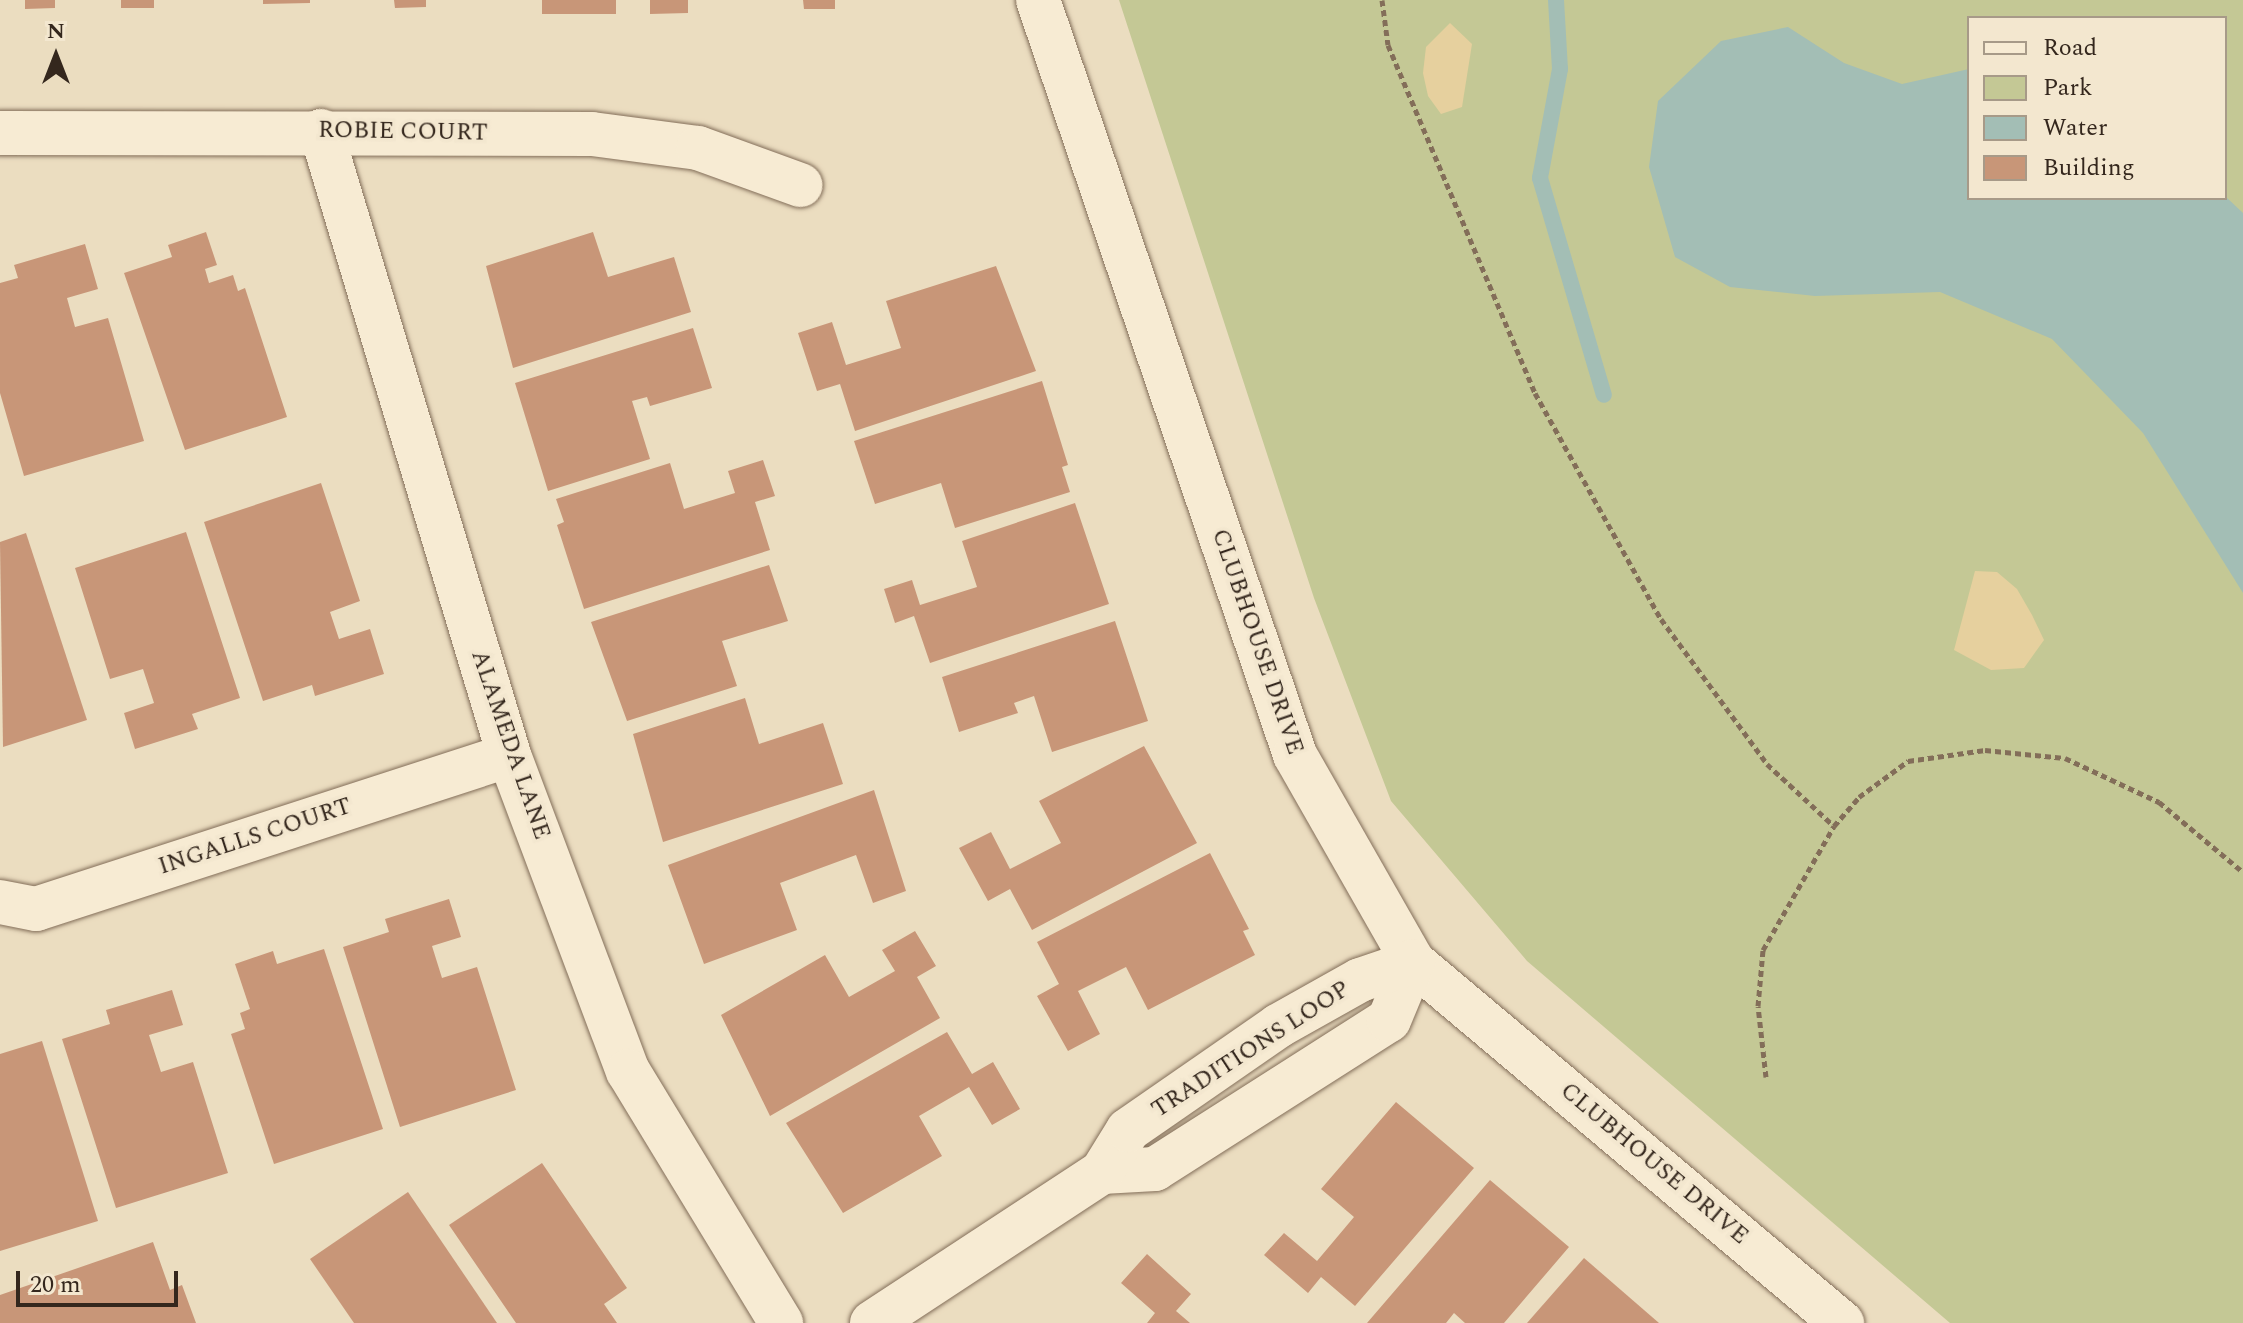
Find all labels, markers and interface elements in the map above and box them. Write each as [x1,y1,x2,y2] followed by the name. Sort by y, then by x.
[47,15,65,48] text: N
[16,16,96,96] north arrow
[1967,16,2227,200] legend
[2043,30,2097,66] text: Road
[2043,70,2093,106] text: Park
[2043,110,2107,146] text: Water
[318,116,488,148] street label: ROBIE COURT
[2043,150,2135,186] text: Building
[1205,525,1309,759] street label: CLUBHOUSE DRIVE
[464,646,556,844] street label: ALAMEDA LANE
[155,792,355,882] street label: INGALLS COURT
[1147,975,1355,1125] street label: TRADITIONS LOOP
[1554,1077,1754,1251] street label: CLUBHOUSE DRIVE
[20,1255,182,1305] scale bar
[30,1267,81,1303] text: 20 m

